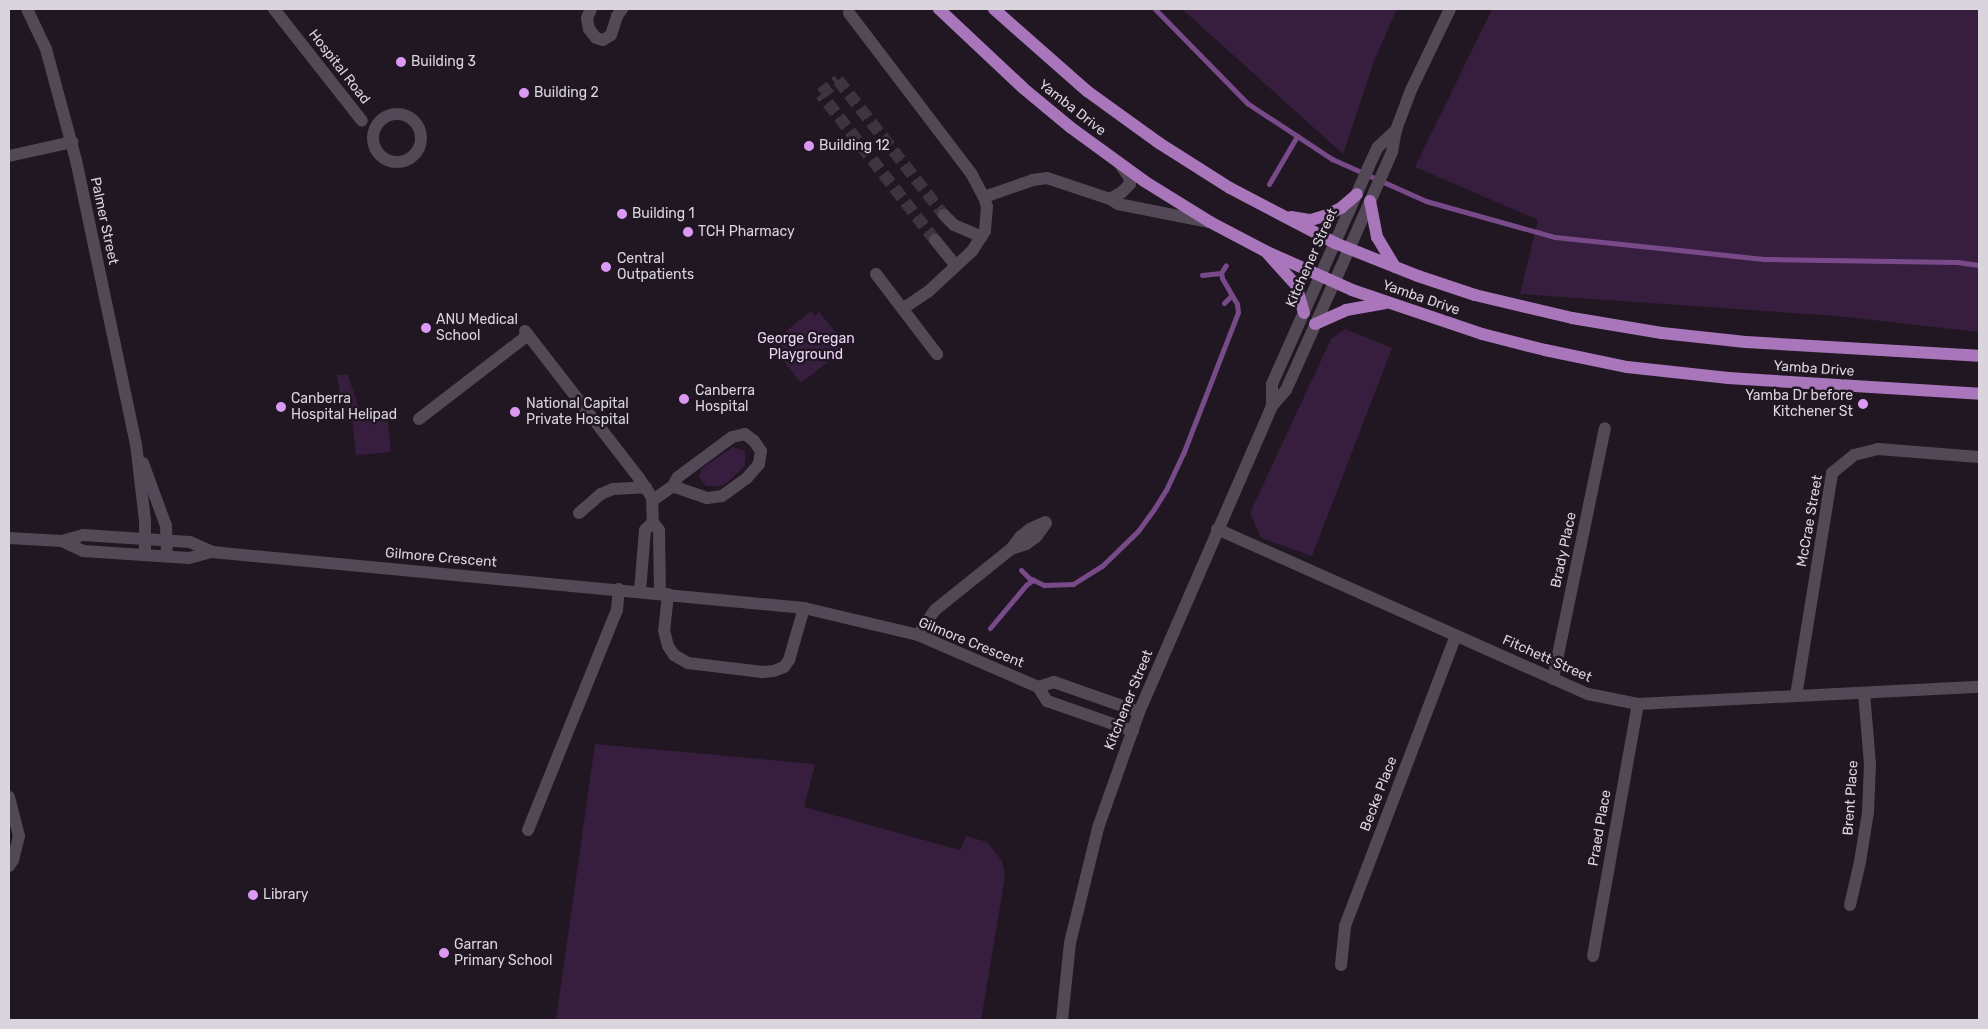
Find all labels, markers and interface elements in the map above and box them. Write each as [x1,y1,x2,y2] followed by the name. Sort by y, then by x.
[305,26,373,108] street label: Hospital Road
[411,54,476,70] place label: Building 3
[395,56,407,68] marker: Building 3
[1035,76,1109,140] street label: Yamba Drive
[534,85,599,101] place label: Building 2
[518,87,530,99] marker: Building 2
[819,138,890,154] place label: Building 12
[803,140,815,152] marker: Building 12
[86,175,122,267] street label: Palmer Street
[632,206,695,222] place label: Building 1
[1283,206,1341,310] street label: Kitchener Street
[616,208,628,220] marker: Building 1
[698,224,795,240] place label: TCH Pharmacy
[682,226,694,238] marker: TCH Pharmacy
[617,251,694,284] place label: Central Outpatients
[599,260,613,274] marker: Central Outpatients
[1380,277,1462,319] street label: Yamba Drive
[436,312,518,344] place label: ANU Medical School
[420,322,432,334] marker: ANU Medical School
[757,331,855,364] park label: George Gregan Playground
[1773,358,1855,380] street label: Yamba Drive
[695,383,755,416] place label: Canberra Hospital
[1745,388,1853,421] place label: Yamba Dr before Kitchener St
[291,391,397,424] place label: Canberra Hospital Helipad
[677,392,691,406] marker: Canberra Hospital
[526,396,629,428] place label: National Capital Private Hospital
[1857,398,1869,410] marker: Yamba Dr before Kitchener St
[275,401,287,413] marker: Canberra Hospital Helipad
[508,405,522,419] marker: National Capital Private Hospital
[1794,474,1826,568] street label: McCrae Street
[1548,510,1580,590] street label: Brady Place
[384,545,498,571] street label: Gilmore Crescent
[916,614,1026,672] street label: Gilmore Crescent
[1500,632,1594,686] street label: Fitchett Street
[1101,647,1157,753] street label: Kitchener Street
[1357,754,1401,834] street label: Becke Place
[1840,760,1862,836] street label: Brent Place
[1585,789,1615,867] street label: Praed Place
[263,887,309,903] place label: Library
[247,889,259,901] marker: Library
[454,937,553,970] place label: Garran Primary School
[438,947,450,959] marker: Garran Primary School

